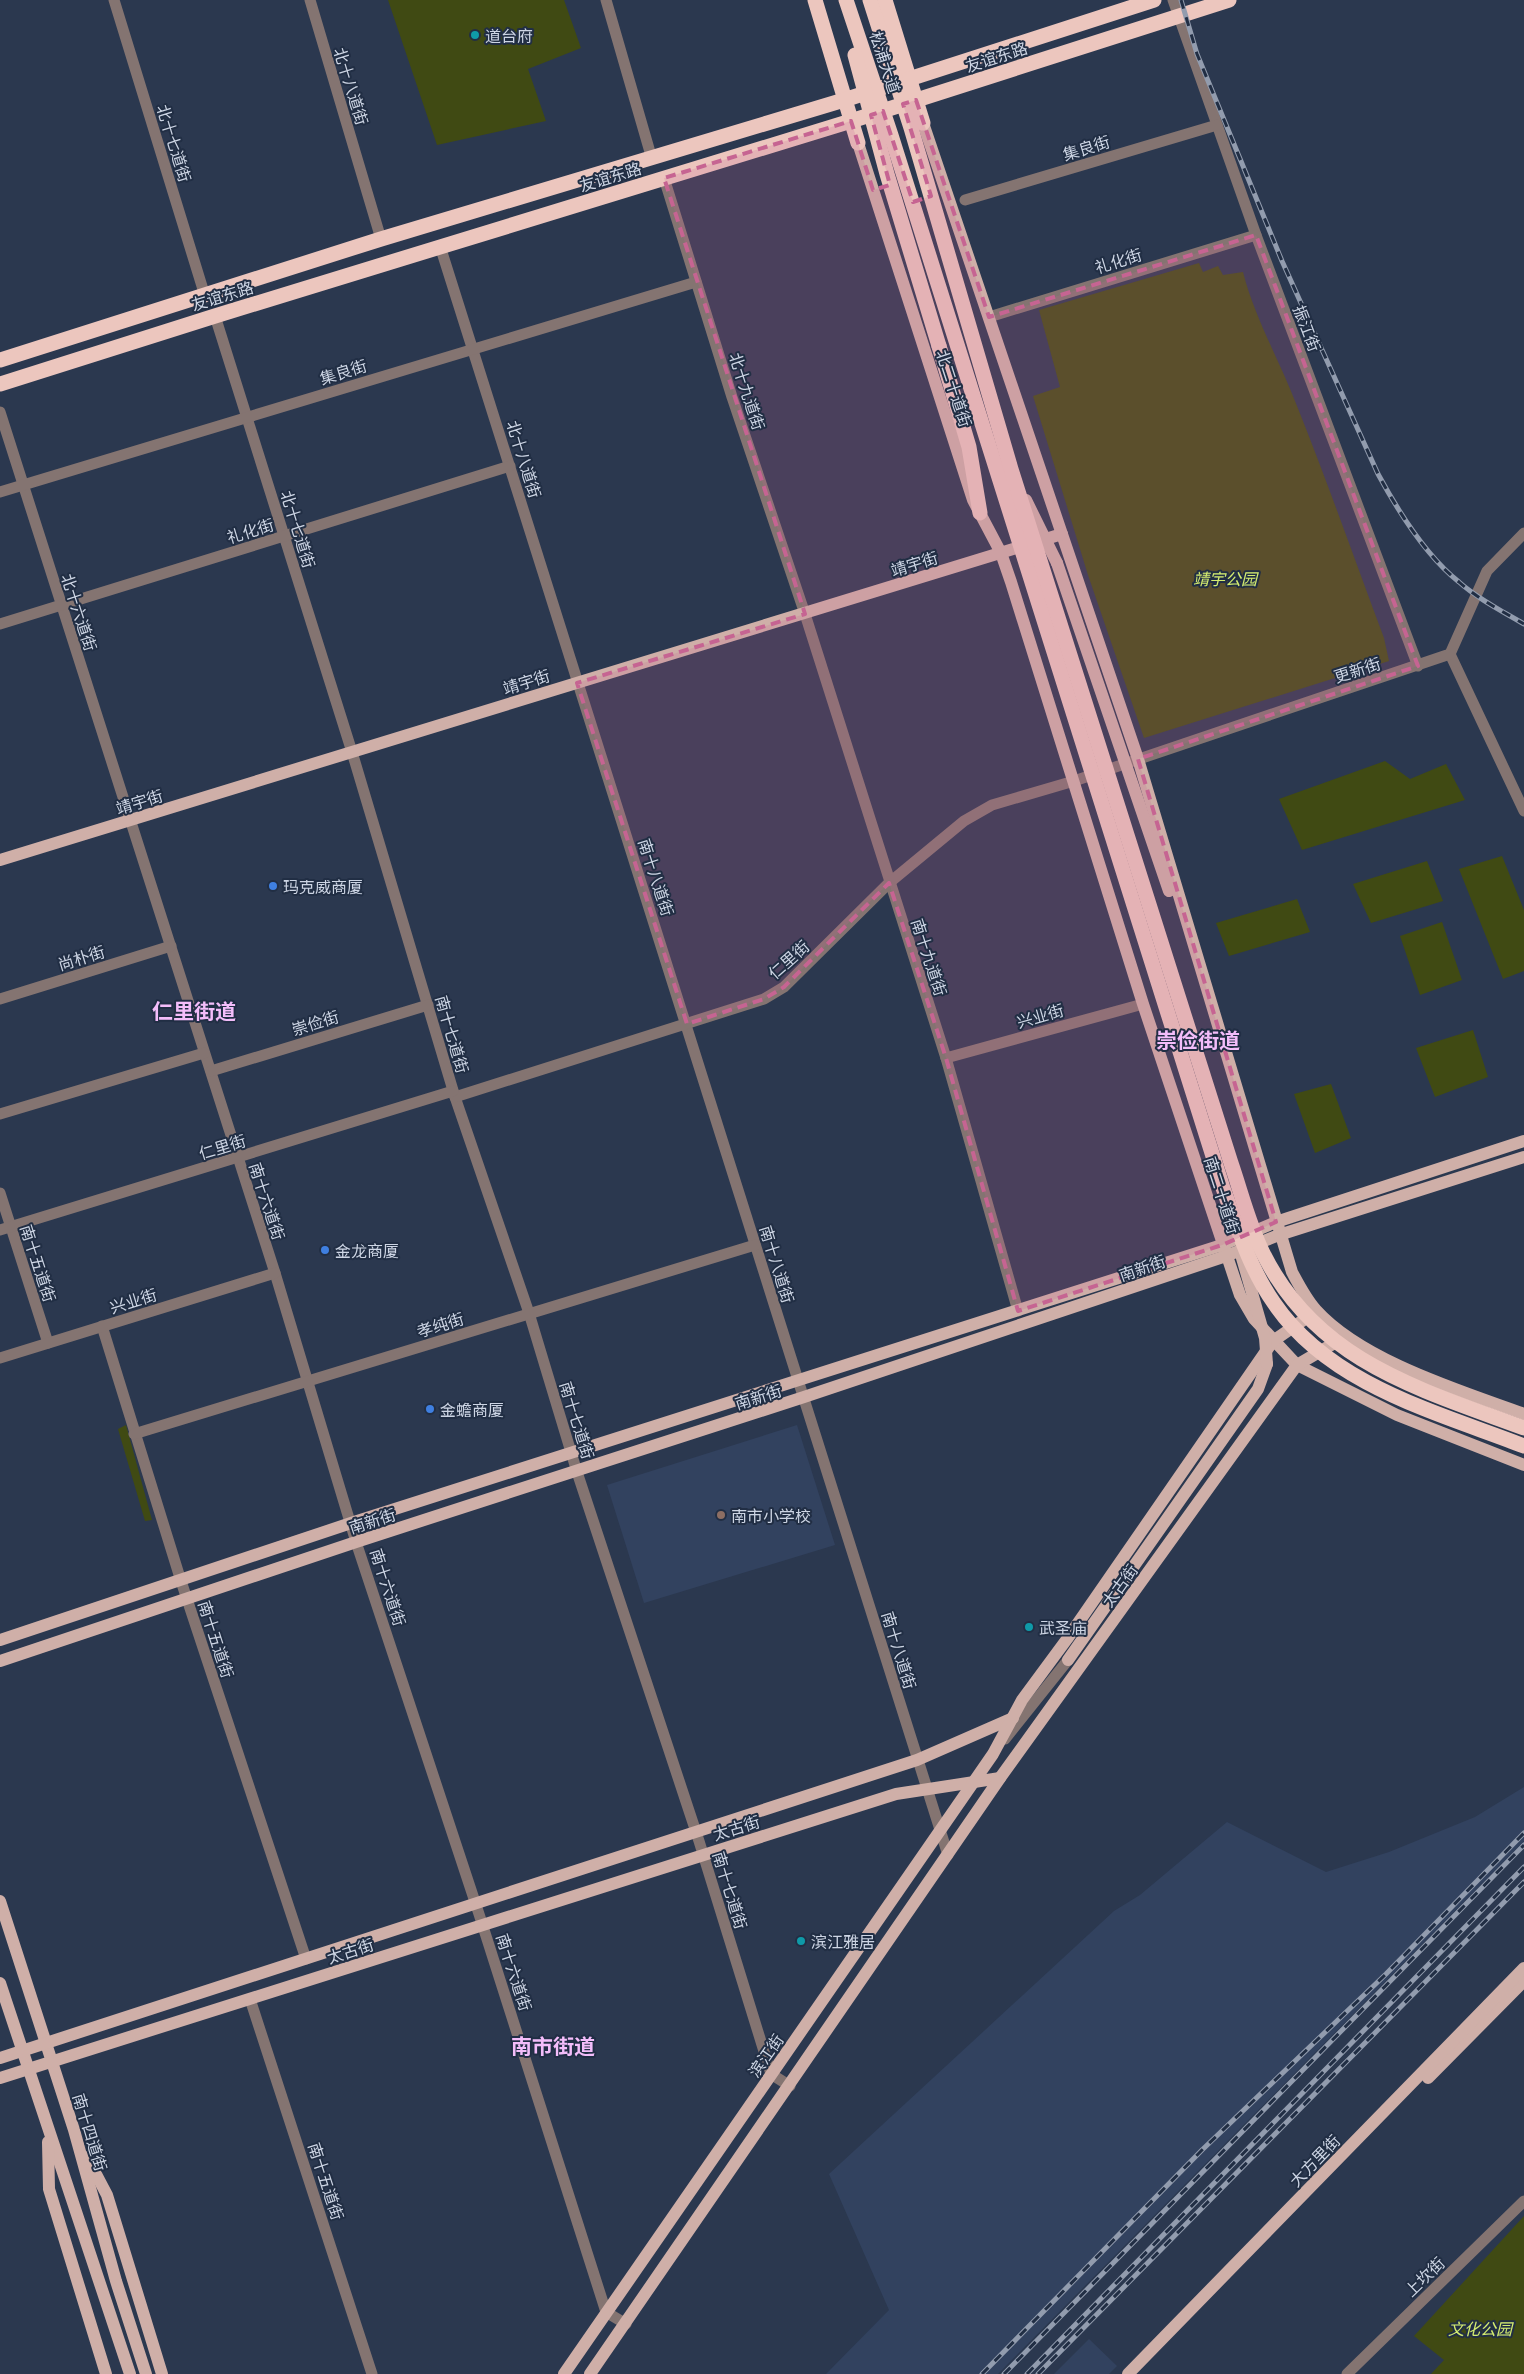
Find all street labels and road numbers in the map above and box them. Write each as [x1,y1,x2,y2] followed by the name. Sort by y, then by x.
[865,28,907,96] street label: 松浦大道
[962,35,1030,77] street label: 友谊东路
[329,44,375,128] street label: 北十八道街
[152,101,198,185] street label: 北十七道街
[1060,129,1112,165] street label: 集良街
[576,155,644,197] street label: 友谊东路
[1092,242,1144,278] street label: 礼化街
[188,274,256,316] street label: 友谊东路
[1288,301,1328,355] street label: 振江街
[931,346,979,430] street label: 北二十道街
[724,349,772,433] street label: 北十九道街
[317,353,369,389] street label: 集良街
[502,417,548,501] street label: 北十八道街
[276,487,322,571] street label: 北十七道街
[224,512,276,548] street label: 礼化街
[888,545,940,581] street label: 靖宇街
[56,570,104,654] street label: 北十六道街
[1330,650,1384,688] street label: 更新街
[500,663,552,699] street label: 靖宇街
[113,783,165,819] street label: 靖宇街
[633,835,681,919] street label: 南十八道街
[906,915,954,999] street label: 南十九道街
[762,934,814,984] street label: 仁里街
[55,939,107,975] street label: 尚朴街
[430,992,476,1076] street label: 南十七道街
[1014,997,1066,1033] street label: 兴业街
[289,1004,341,1040] street label: 崇俭街
[196,1128,248,1164] street label: 仁里街
[1199,1153,1247,1237] street label: 南二十道街
[244,1159,292,1243] street label: 南十六道街
[15,1221,63,1305] street label: 南十五道街
[755,1222,801,1306] street label: 南十八道街
[1115,1248,1169,1286] street label: 南新街
[107,1282,159,1318] street label: 兴业街
[414,1306,466,1342] street label: 孝纯街
[731,1377,785,1415] street label: 南新街
[555,1378,601,1462] street label: 南十七道街
[345,1501,399,1539] street label: 南新街
[365,1545,413,1629] street label: 南十六道街
[1095,1559,1143,1611] street label: 太古街
[193,1597,241,1681] street label: 南十五道街
[877,1608,923,1692] street label: 南十八道街
[710,1809,762,1845] street label: 太古街
[708,1848,754,1932] street label: 南十七道街
[491,1930,539,2014] street label: 南十六道街
[323,1931,377,1969] street label: 太古街
[741,2028,789,2082] street label: 滨江街
[68,2090,114,2174] street label: 南十四道街
[1283,2129,1345,2191] street label: 大方里街
[303,2139,351,2223] street label: 南十五道街
[1398,2251,1450,2301] street label: 上坎街

